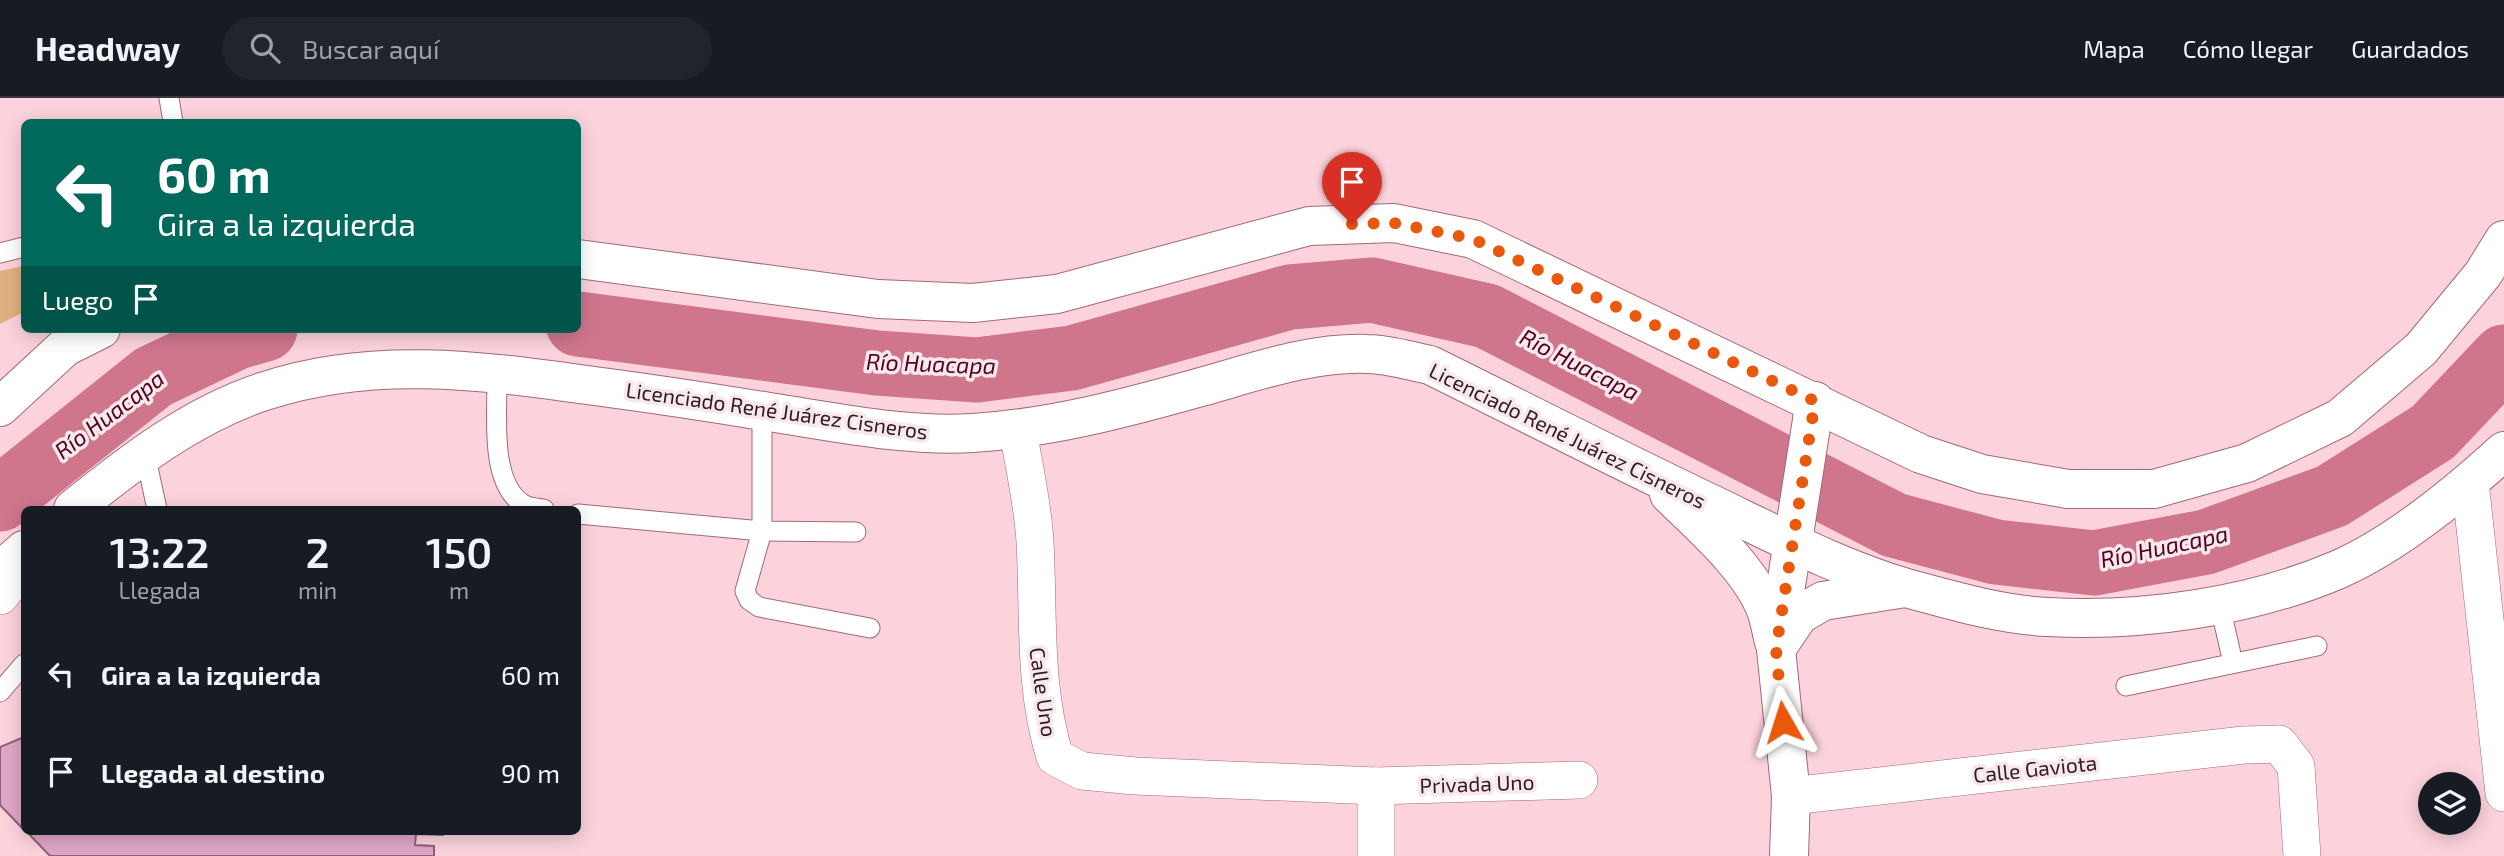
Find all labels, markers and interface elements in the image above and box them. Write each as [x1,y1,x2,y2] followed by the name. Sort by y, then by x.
[222,17,712,80] search box
[35,28,180,68] text: Headway
[246,29,284,67] icon: search
[302,33,439,64] text: Buscar aquí
[2083,34,2145,63] text: Mapa
[2183,34,2313,63] text: Cómo llegar
[2351,34,2469,63] text: Guardados
[157,144,271,203] text: 60 m
[42,147,133,238] icon: left
[1322,152,1382,224] pin
[1333,163,1371,201] icon: arrive
[157,204,416,242] text: Gira a la izquierda
[127,280,165,318] icon: arrive
[42,284,113,315] text: Luego
[1516,322,1644,406] water label: Río Huacapa
[866,347,996,379] water label: Río Huacapa
[1426,357,1710,513] street label: Licenciado René Juárez Cisneros
[49,364,169,464] water label: Río Huacapa
[624,376,930,444] street label: Licenciado René Juárez Cisneros
[2097,519,2231,573] water label: Río Huacapa
[110,526,209,576] text: 13:22
[306,526,330,576] text: 2
[426,526,492,576] text: 150
[118,576,201,604] text: Llegada
[298,576,337,604] text: min
[449,576,469,604] text: m
[1025,646,1063,738] street label: Calle Uno
[42,655,80,693] icon: left
[101,659,321,690] text: Gira a la izquierda
[501,659,560,690] text: 60 m
[1746,685,1820,759] position arrow
[1972,749,2098,787] street label: Calle Gaviota
[42,753,80,791] icon: arrive
[101,757,325,788] text: Llegada al destino
[501,757,560,788] text: 90 m
[1419,769,1535,797] street label: Privada Uno
[2418,772,2481,835] map controls
[2418,772,2481,835] button: layers

